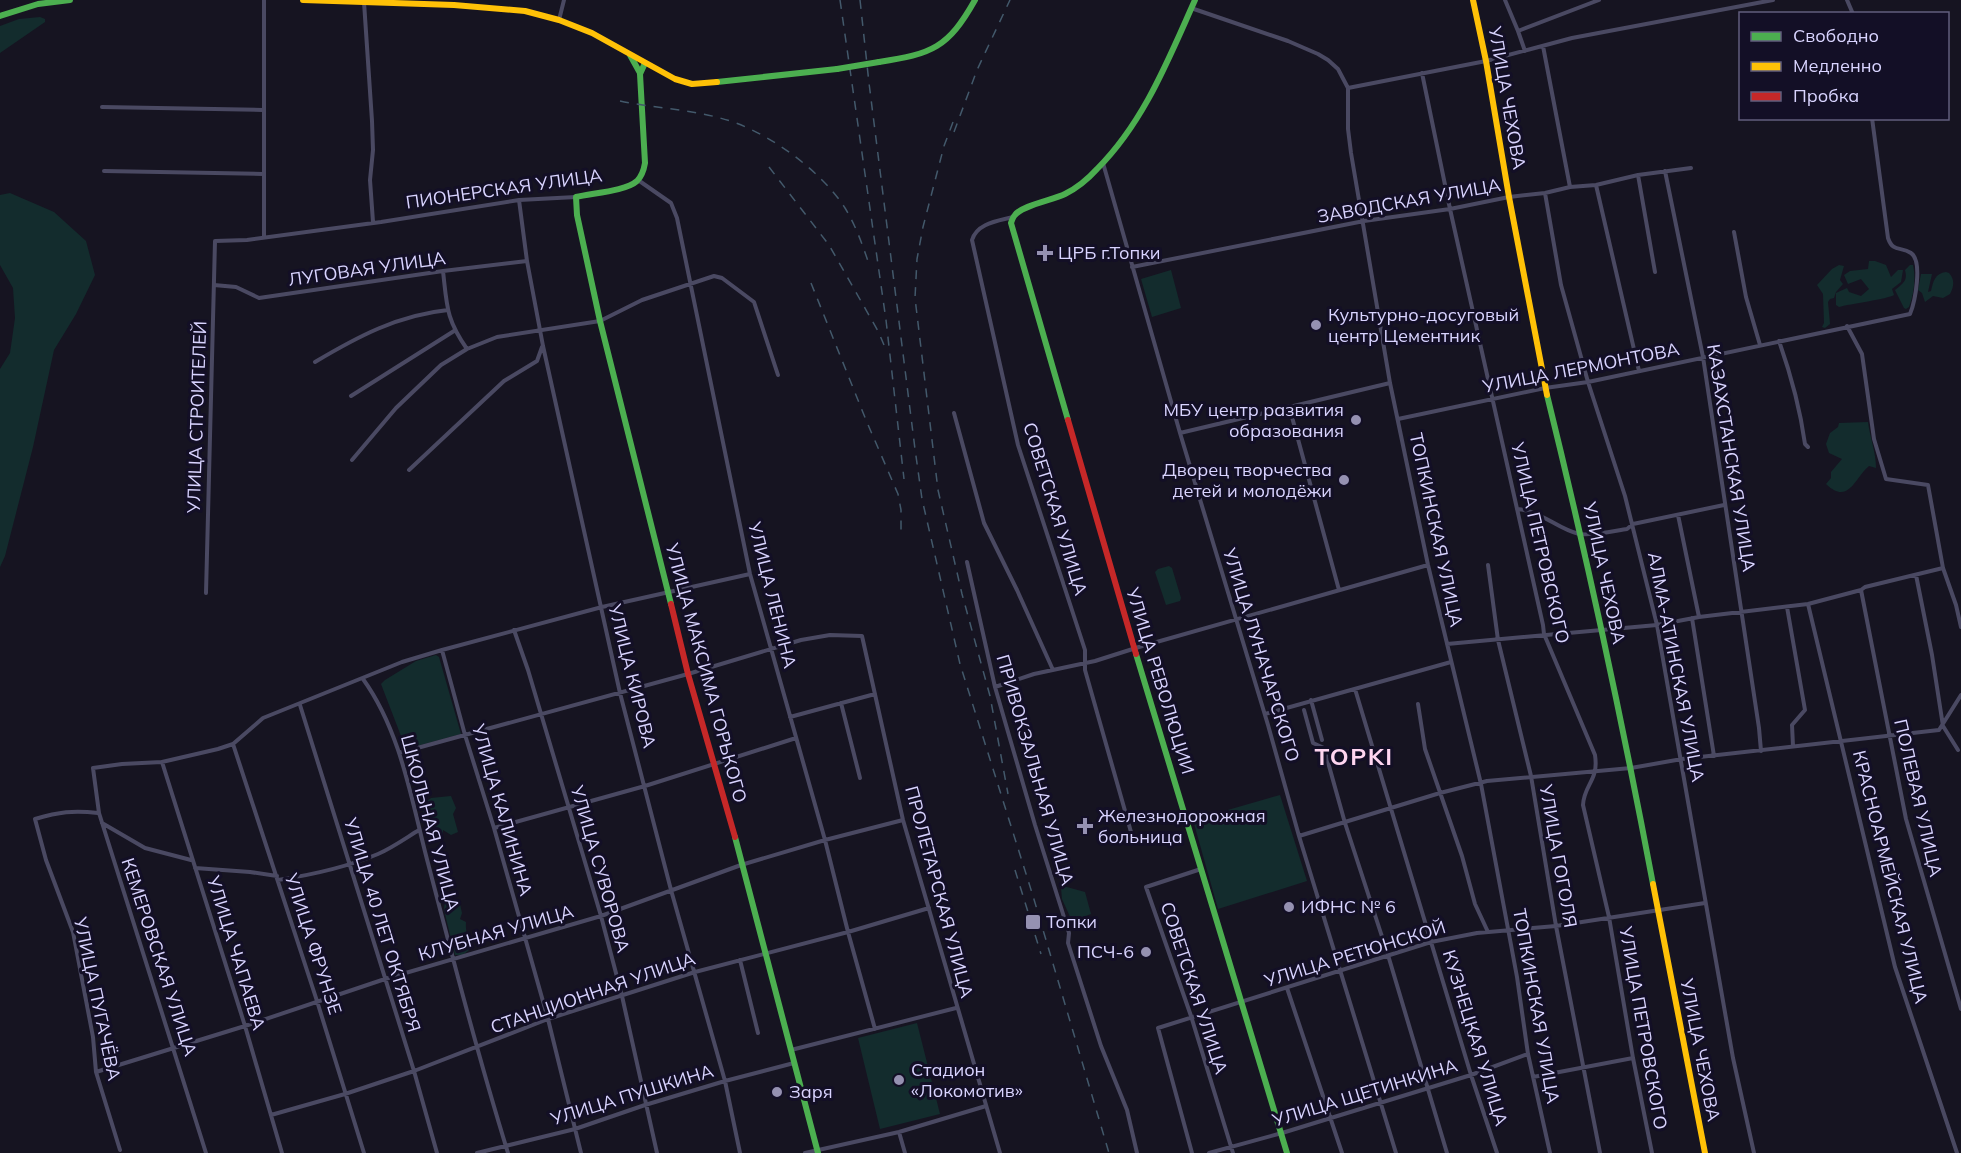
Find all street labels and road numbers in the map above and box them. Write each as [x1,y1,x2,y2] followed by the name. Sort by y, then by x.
[1483,24,1531,171] street label: УЛИЦА ЧЕХОВА
[404,163,604,214] street label: ПИОНЕРСКАЯ УЛИЦА
[1315,173,1502,228] street label: ЗАВОДСКАЯ УЛИЦА
[287,246,447,291] street label: ЛУГОВАЯ УЛИЦА
[182,320,211,515] street label: УЛИЦА СТРОИТЕЛЕЙ
[1480,337,1681,398] street label: УЛИЦА ЛЕРМОНТОВА
[1702,343,1761,573] street label: КАЗАХСТАНСКАЯ УЛИЦА
[1018,420,1093,598] street label: СОВЕТСКАЯ УЛИЦА
[1405,431,1468,629] street label: ТОПКИНСКАЯ УЛИЦА
[1506,439,1575,646] street label: УЛИЦА ПЕТРОВСКОГО
[1578,499,1631,646] street label: УЛИЦА ЧЕХОВА
[743,518,802,670] street label: УЛИЦА ЛЕНИНА
[660,540,752,805] street label: УЛИЦА МАКСИМА ГОРЬКОГО
[1218,544,1305,765] street label: УЛИЦА ЛУНАЧАРСКОГО
[1643,550,1710,784] street label: АЛМА-АТИНСКАЯ УЛИЦА
[1121,584,1200,777] street label: УЛИЦА РЕВОЛЮЦИИ
[603,601,661,750] street label: УЛИЦА КИРОВА
[992,652,1079,888] street label: ПРИВОКЗАЛЬНАЯ УЛИЦА
[1889,717,1948,879] street label: ПОЛЕВАЯ УЛИЦА
[467,720,538,898] street label: УЛИЦА КАЛИНИНА
[396,732,465,914] street label: ШКОЛЬНАЯ УЛИЦА
[1848,748,1933,1006] street label: КРАСНОАРМЕЙСКАЯ УЛИЦА
[565,782,635,955] street label: УЛИЦА СУВОРОВА
[1534,782,1582,929] street label: УЛИЦА ГОГОЛЯ
[900,783,979,1000] street label: ПРОЛЕТАРСКАЯ УЛИЦА
[339,814,426,1035] street label: УЛИЦА 40 ЛЕТ ОКТЯБРЯ
[117,855,202,1059] street label: КЕМЕРОВСКАЯ УЛИЦА
[280,869,347,1017] street label: УЛИЦА ФРУНЗЕ
[202,872,271,1033] street label: УЛИЦА ЧАПАЕВА
[416,899,576,966] street label: КЛУБНАЯ УЛИЦА
[1156,899,1233,1077] street label: СОВЕТСКАЯ УЛИЦА
[1508,907,1565,1105] street label: ТОПКИНСКАЯ УЛИЦА
[69,914,126,1083] street label: УЛИЦА ПУГАЧЁВА
[1260,915,1448,992] street label: УЛИЦА РЕТЮНСКОЙ
[1614,924,1673,1131] street label: УЛИЦА ПЕТРОВСКОГО
[487,947,698,1038] street label: СТАНЦИОННАЯ УЛИЦА
[1438,947,1513,1129] street label: КУЗНЕЦКАЯ УЛИЦА
[1675,976,1726,1123] street label: УЛИЦА ЧЕХОВА
[1269,1053,1460,1132] street label: УЛИЦА ЩЕТИНКИНА
[547,1059,716,1131] street label: УЛИЦА ПУШКИНА

